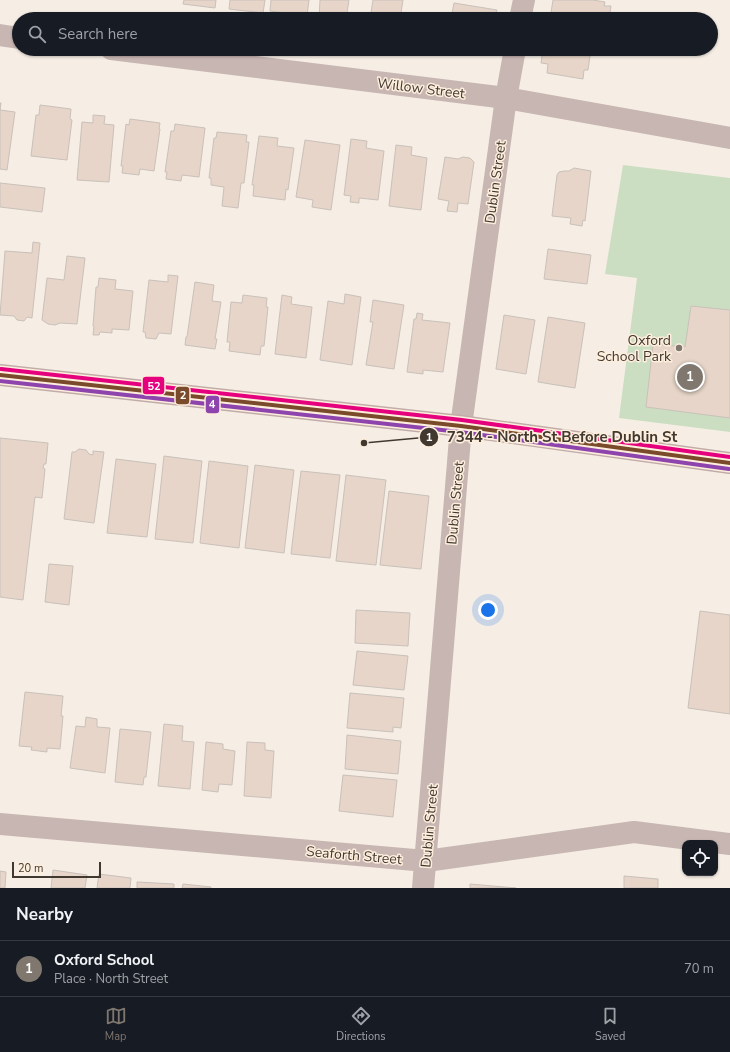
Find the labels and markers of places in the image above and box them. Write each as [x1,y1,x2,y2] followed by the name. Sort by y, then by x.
[597,331,672,366] place label: Oxford School Park
[674,343,684,353] marker: Oxford School Park
[677,362,703,392] pin: 1
[419,424,685,451] callout: 7344 - North St Before Dublin St

